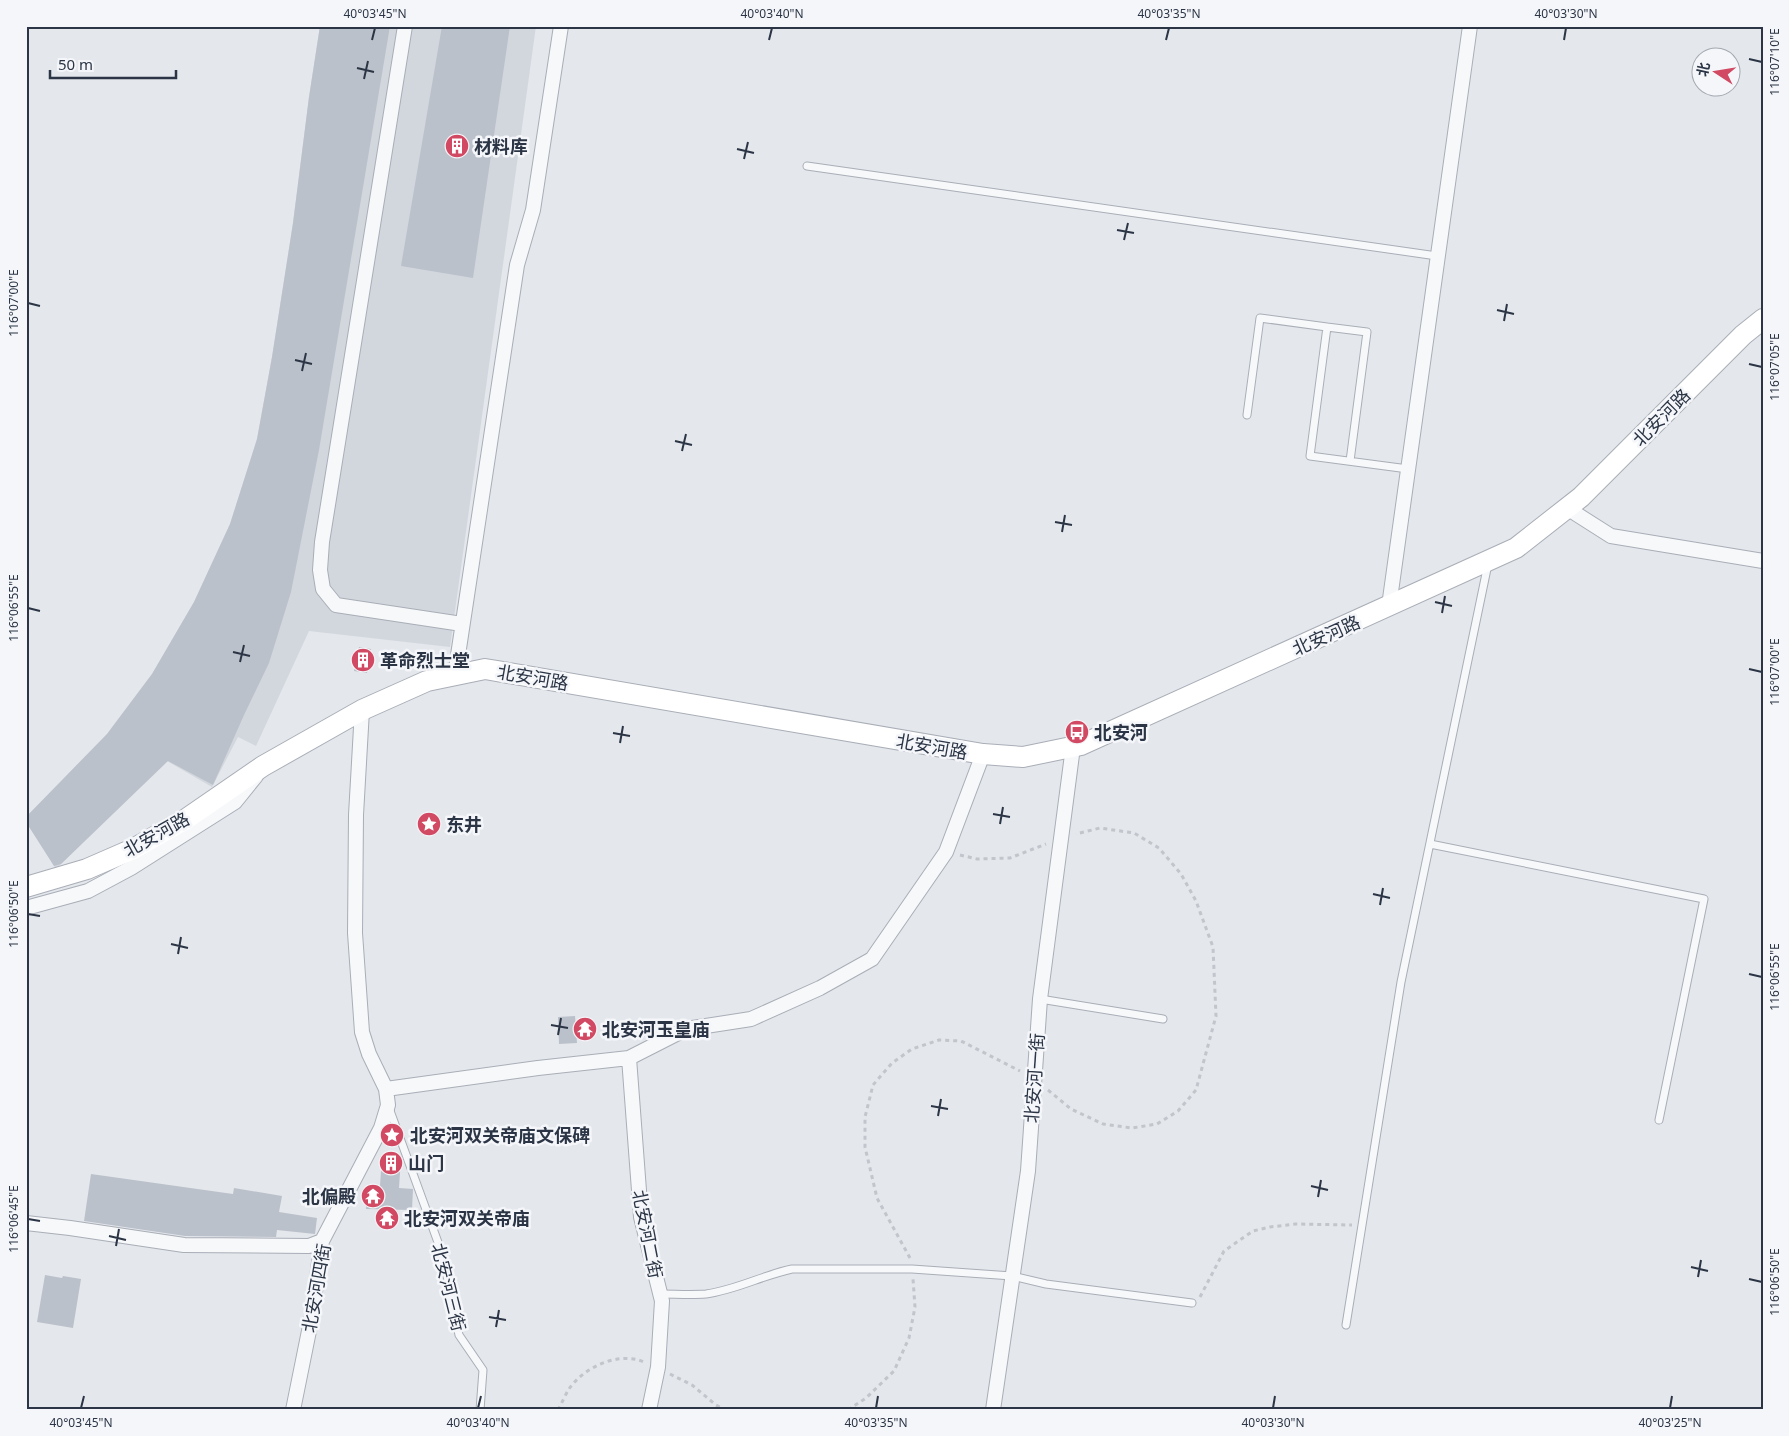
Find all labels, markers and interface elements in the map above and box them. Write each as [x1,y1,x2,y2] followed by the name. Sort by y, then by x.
[343,5,407,22] text: 40°03'45"N
[740,5,804,22] text: 40°03'40"N
[1137,5,1201,22] text: 40°03'35"N
[1534,5,1598,22] text: 40°03'30"N
[1766,28,1783,96] text: 116°07'10"E
[50,48,176,80] scale bar
[1692,48,1742,98] north arrow
[58,54,93,74] text: 50 m
[1692,60,1714,78] text: 北
[444,133,470,159] building icon: 材料库
[474,134,528,158] place label: 材料库
[5,269,22,337] text: 116°07'00"E
[1766,333,1783,401] text: 116°07'05"E
[1627,383,1695,451] street label: 北安河路
[5,574,22,642] text: 116°06'55"E
[1288,609,1364,661] street label: 北安河路
[1766,638,1783,706] text: 116°07'00"E
[350,647,376,673] building icon: 革命烈士堂
[380,648,470,672] place label: 革命烈士堂
[495,659,571,695] street label: 北安河路
[1064,719,1090,745] bus stop icon: 北安河
[1094,720,1148,744] place label: 北安河
[894,728,970,764] street label: 北安河路
[119,806,193,862] street label: 北安河路
[416,811,442,837] place icon: 东井
[446,812,482,836] place label: 东井
[5,880,22,948] text: 116°06'50"E
[1766,943,1783,1011] text: 116°06'55"E
[572,1016,598,1042] temple icon: 北安河玉皇庙
[602,1017,710,1041] place label: 北安河玉皇庙
[1019,1032,1049,1124] street label: 北安河一街
[379,1122,405,1148] place icon: 北安河双关帝庙文保碑
[410,1123,590,1147] place label: 北安河双关帝庙文保碑
[378,1150,404,1176] building icon: 山门
[408,1151,444,1175] place label: 山门
[360,1183,386,1209] temple icon: 北偏殿
[302,1184,356,1208] place label: 北偏殿
[5,1185,22,1253] text: 116°06'45"E
[628,1188,668,1280] street label: 北安河二街
[374,1205,400,1231] temple icon: 北安河双关帝庙
[404,1206,530,1230] place label: 北安河双关帝庙
[426,1240,472,1334] street label: 北安河三街
[296,1242,336,1334] street label: 北安河四街
[1766,1248,1783,1316] text: 116°06'50"E
[49,1414,113,1431] text: 40°03'45"N
[446,1414,510,1431] text: 40°03'40"N
[844,1414,908,1431] text: 40°03'35"N
[1241,1414,1305,1431] text: 40°03'30"N
[1638,1414,1702,1431] text: 40°03'25"N

